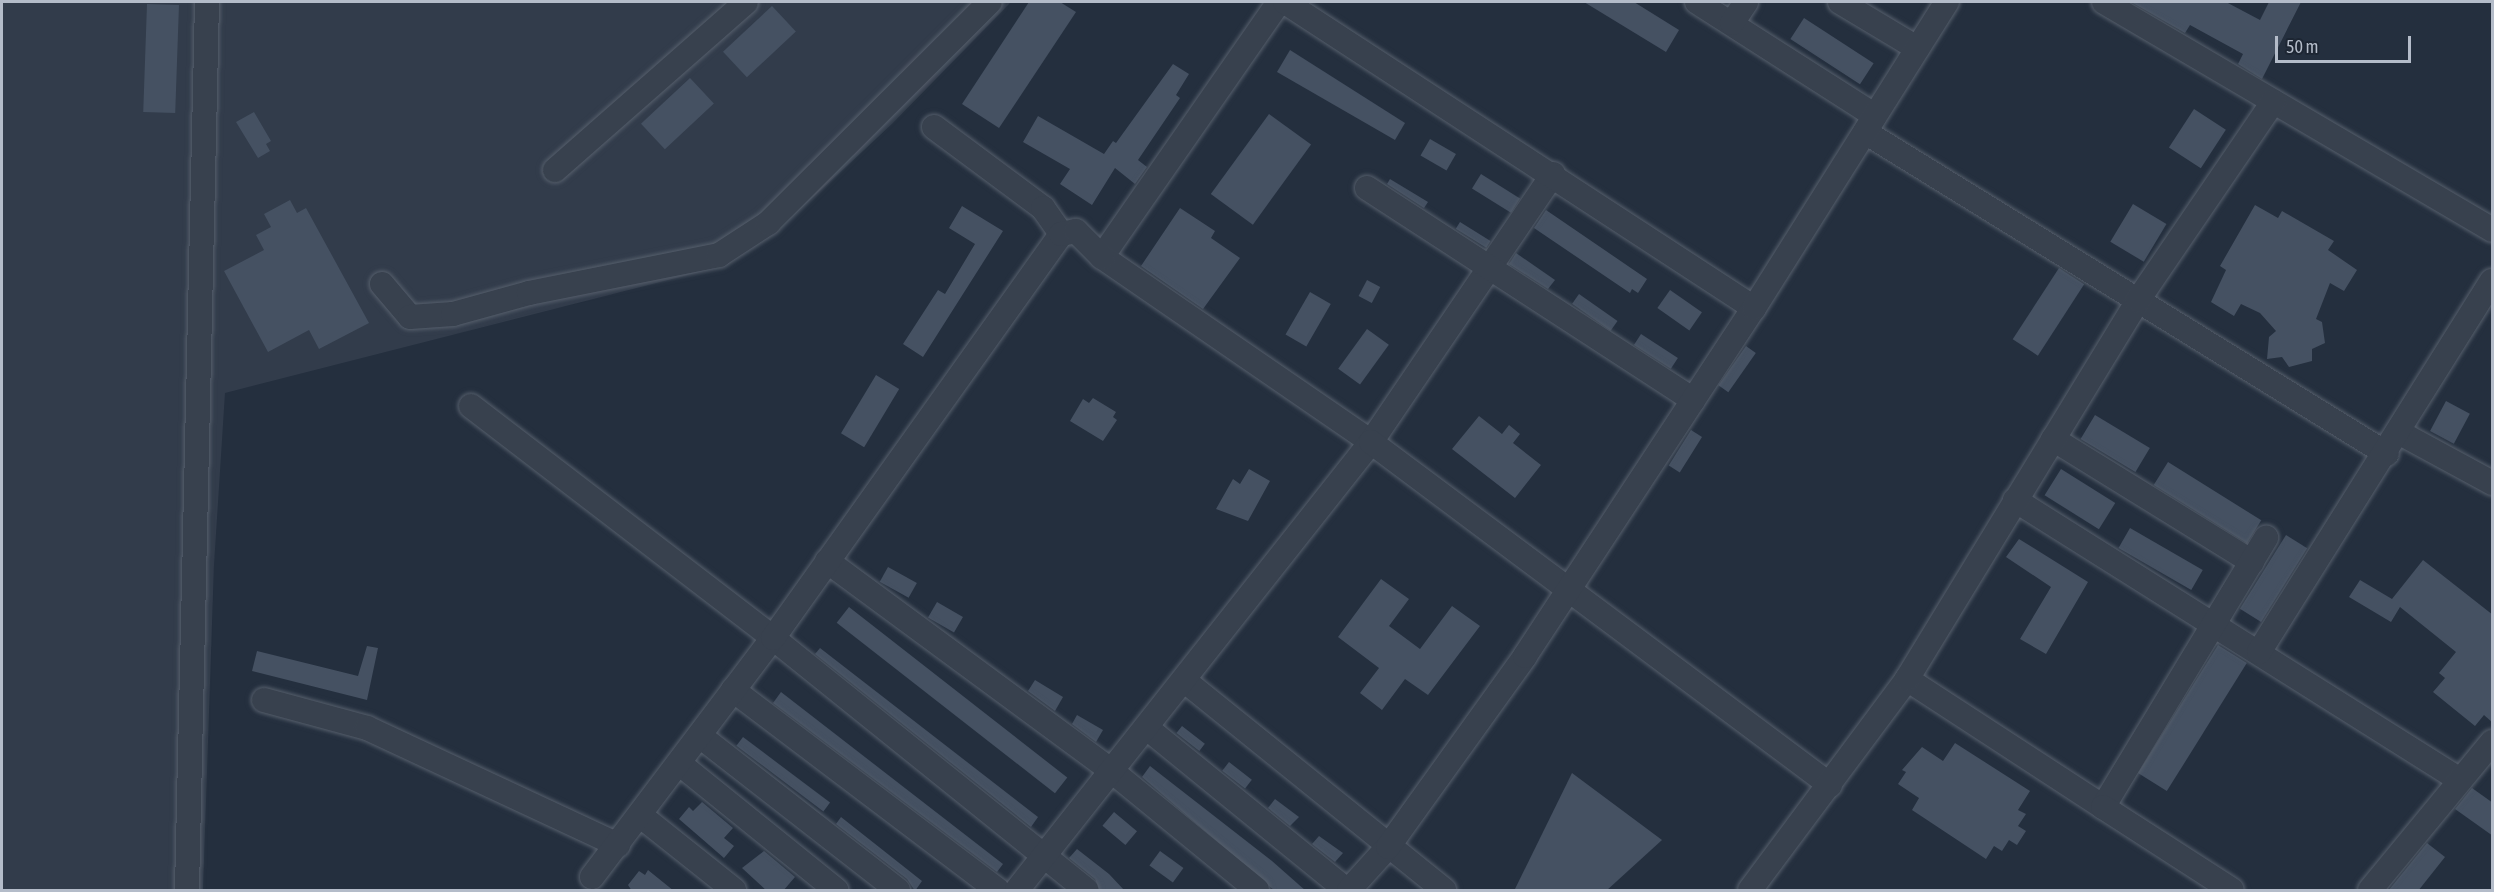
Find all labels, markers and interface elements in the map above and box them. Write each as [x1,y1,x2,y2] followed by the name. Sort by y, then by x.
[2278,24,2414,62] scale bar
[2286,36,2318,57] text: 50 m

